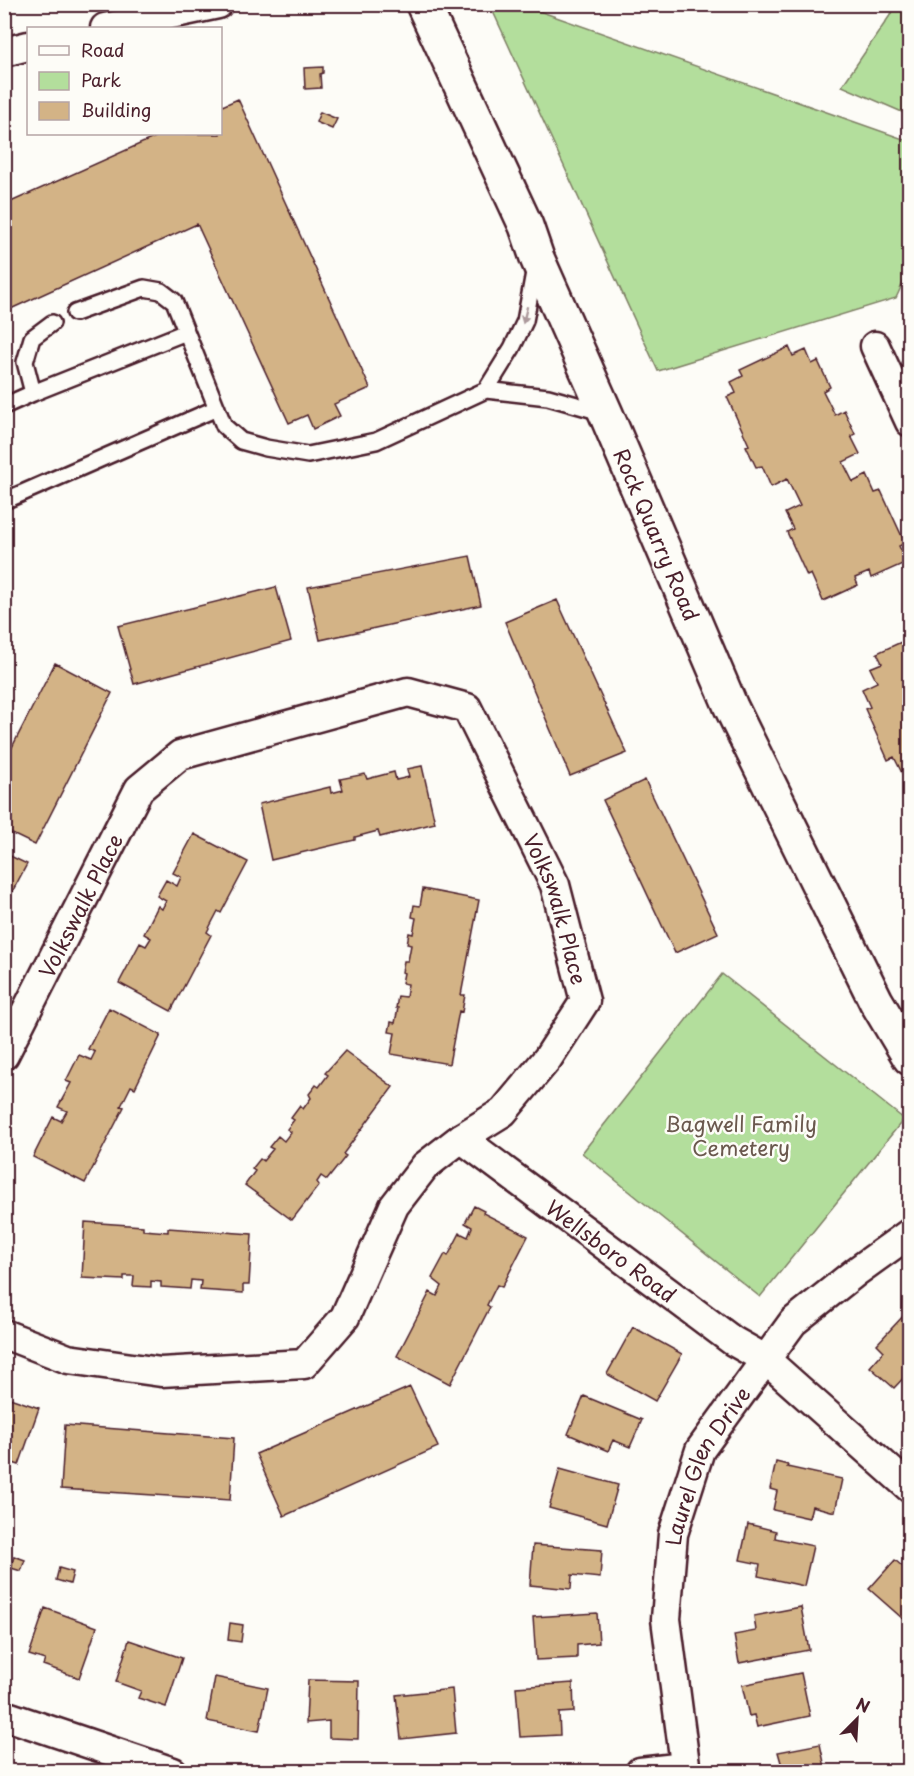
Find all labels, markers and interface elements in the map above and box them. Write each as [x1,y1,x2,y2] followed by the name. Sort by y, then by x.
[27,27,222,135] legend
[81,36,125,63] text: Road
[81,66,121,93] text: Park
[81,96,151,123] text: Building
[520,306,530,325] one-way arrow
[606,443,708,626] street label: Rock Quarry Road
[30,828,130,983] street label: Volkswalk Place
[516,828,596,988] street label: Volkswalk Place
[665,1107,817,1163] park label: Bagwell Family Cemetery
[540,1191,683,1310] street label: Wellsboro Road
[656,1379,757,1546] street label: Laurel Glen Drive
[827,1689,887,1749] north arrow
[853,1691,874,1718] text: N

